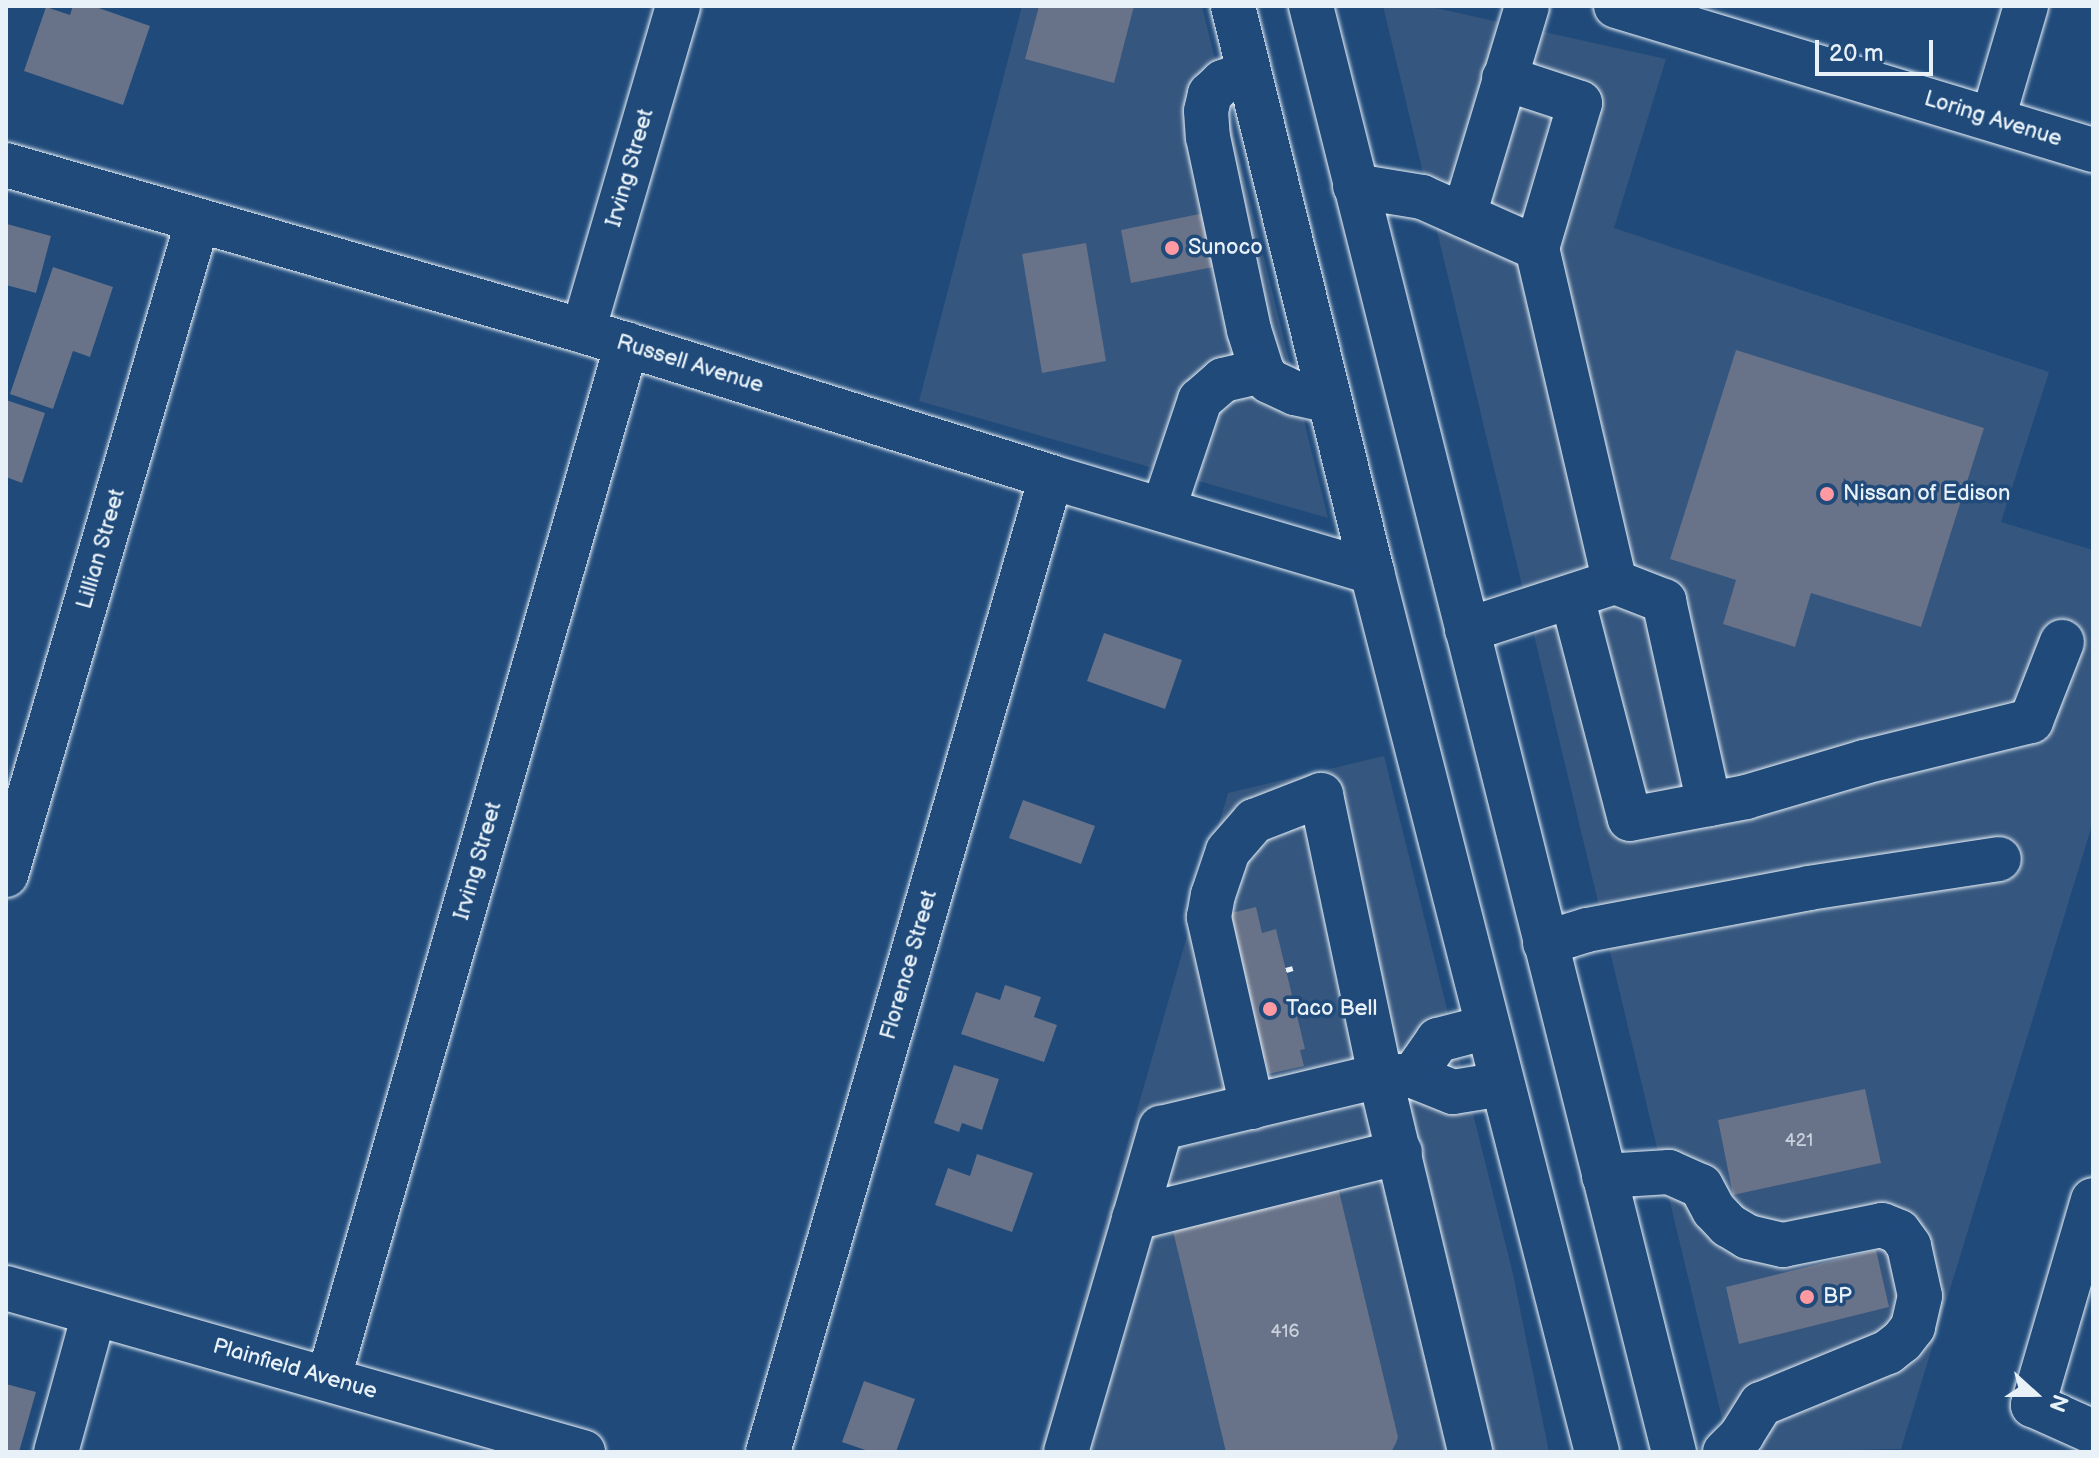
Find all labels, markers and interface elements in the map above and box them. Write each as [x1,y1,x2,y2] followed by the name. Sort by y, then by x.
[1819,24,1937,74] scale bar
[1829,39,1884,68] text: 20 m
[1921,86,2065,152] street label: Loring Avenue
[601,106,659,230] street label: Irving Street
[1188,235,1263,261] place label: Sunoco
[1163,239,1181,257] marker: Sunoco
[613,329,767,399] street label: Russell Avenue
[1843,481,2010,507] place label: Nissan of Edison
[1818,485,1836,503] marker: Nissan of Edison
[71,486,131,612] street label: Lillian Street
[449,799,507,923] street label: Irving Street
[875,887,943,1043] street label: Florence Street
[1286,996,1377,1022] place label: Taco Bell
[1261,1000,1279,1018] marker: Taco Bell
[1785,1130,1813,1152] house number: 421
[1823,1284,1852,1310] place label: BP
[1798,1288,1816,1306] marker: BP
[1271,1321,1299,1343] house number: 416
[210,1333,380,1405] street label: Plainfield Avenue
[1995,1354,2075,1434] north arrow
[2042,1390,2073,1415] text: N

